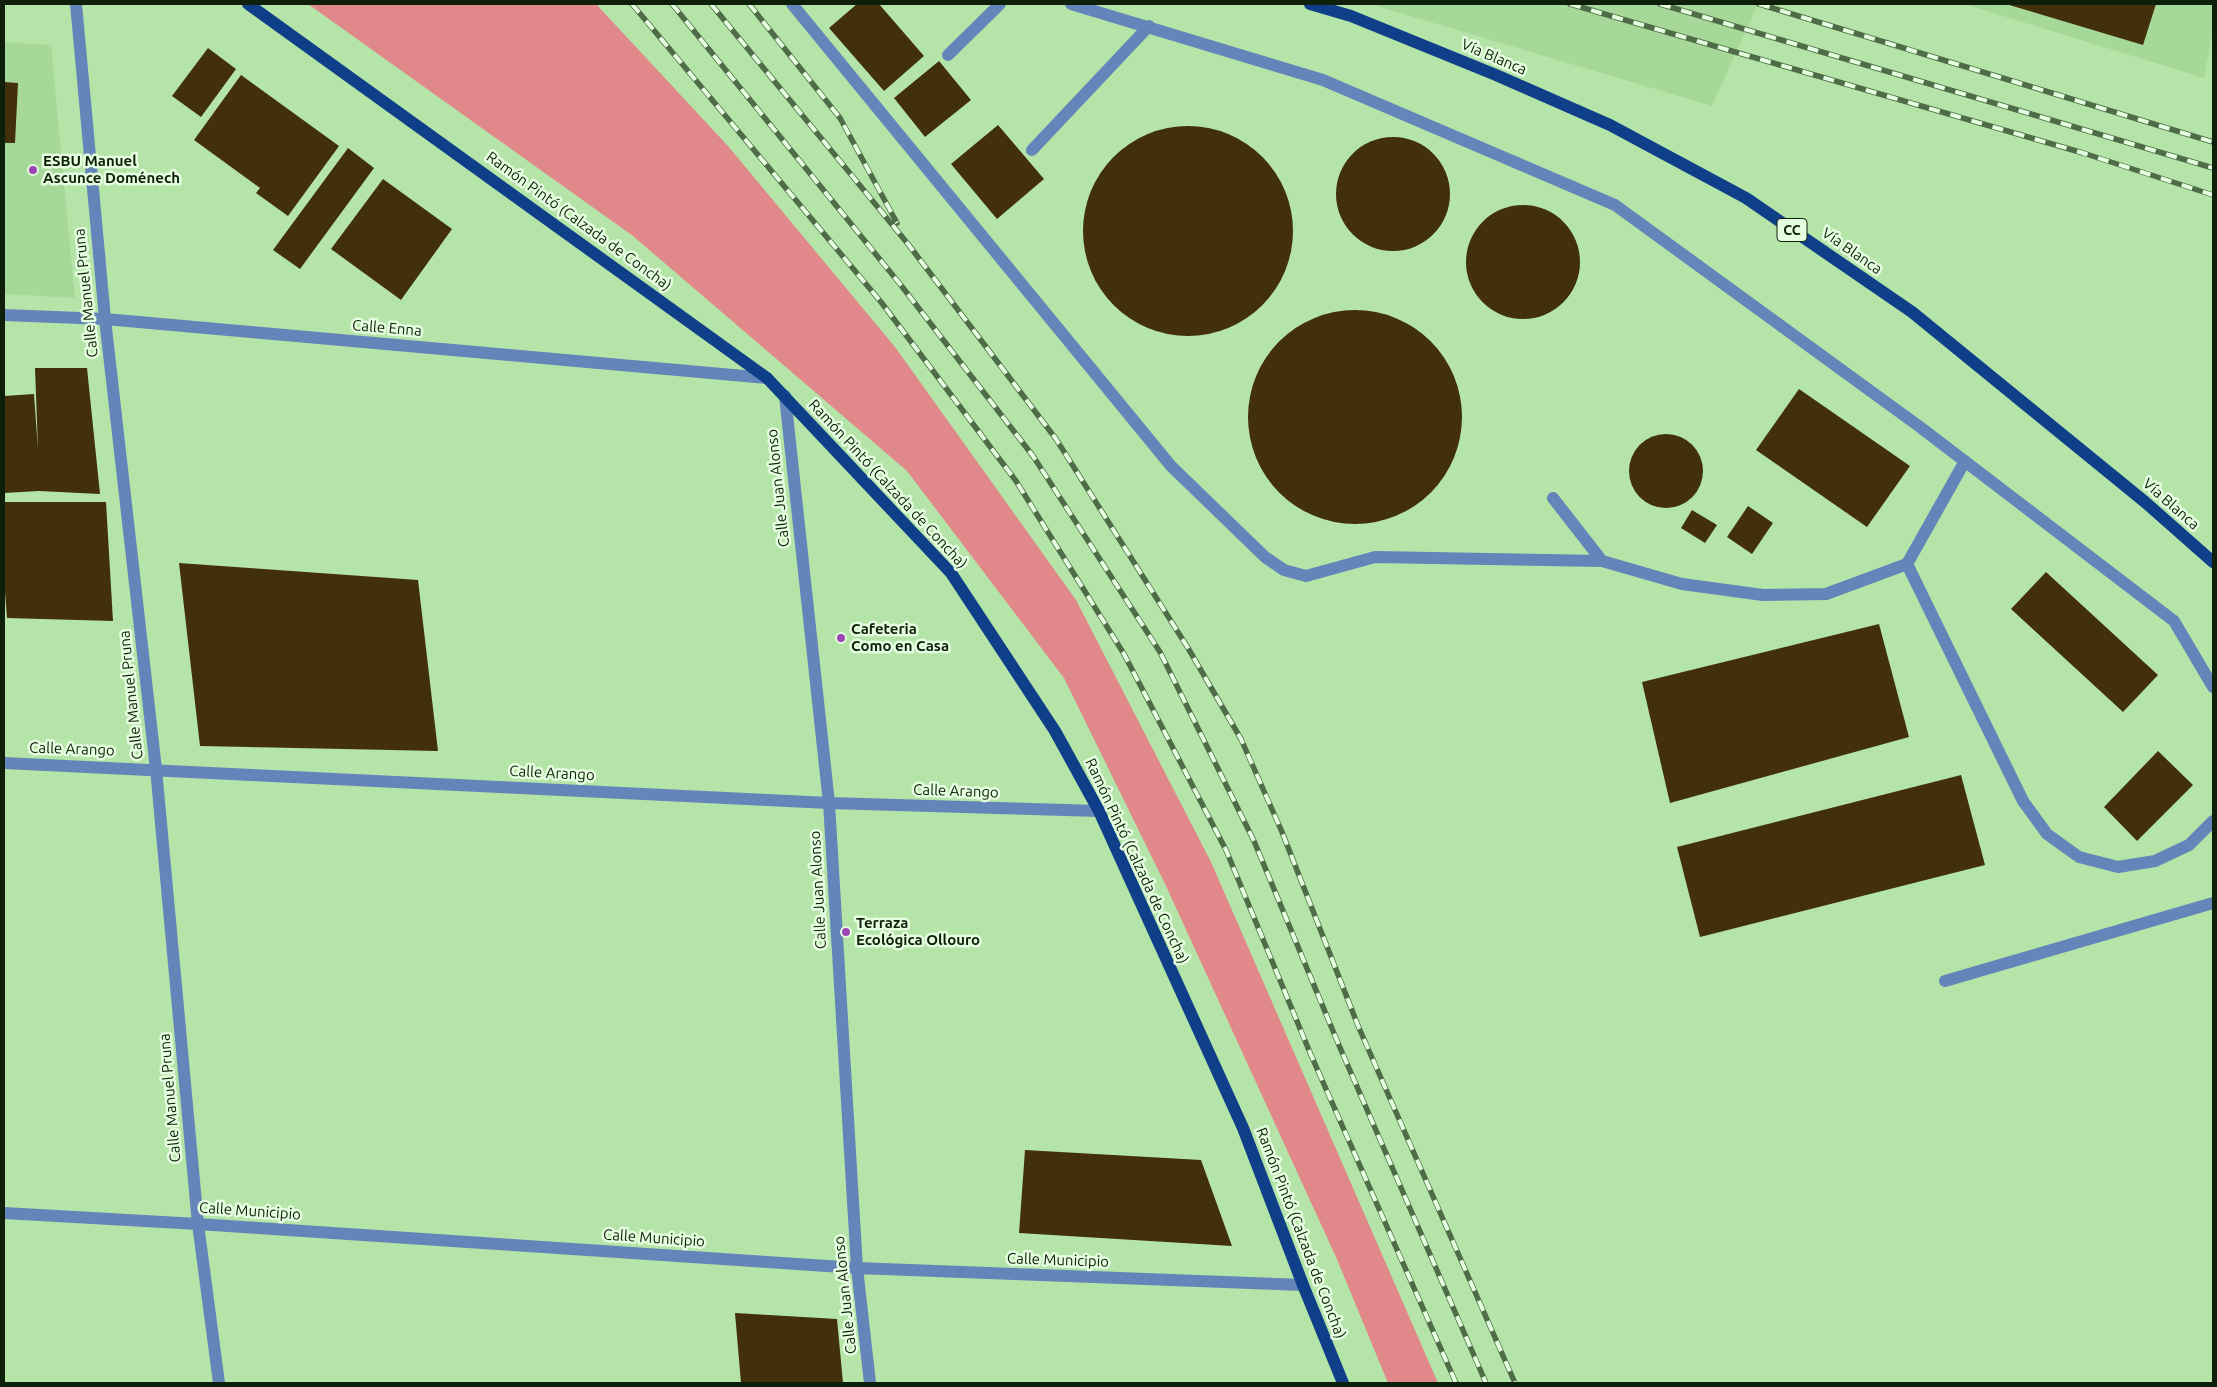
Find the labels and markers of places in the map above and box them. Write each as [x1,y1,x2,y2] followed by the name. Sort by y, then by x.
[43,152,180,187] place label: ESBU Manuel Ascunce Doménech
[27,164,39,176] marker: ESBU Manuel Ascunce Doménech
[851,620,949,655] place label: Cafeteria Como en Casa
[835,632,847,644] marker: Cafeteria Como en Casa
[856,914,980,949] place label: Terraza Ecológica Ollouro
[840,926,852,938] marker: Terraza Ecológica Ollouro

